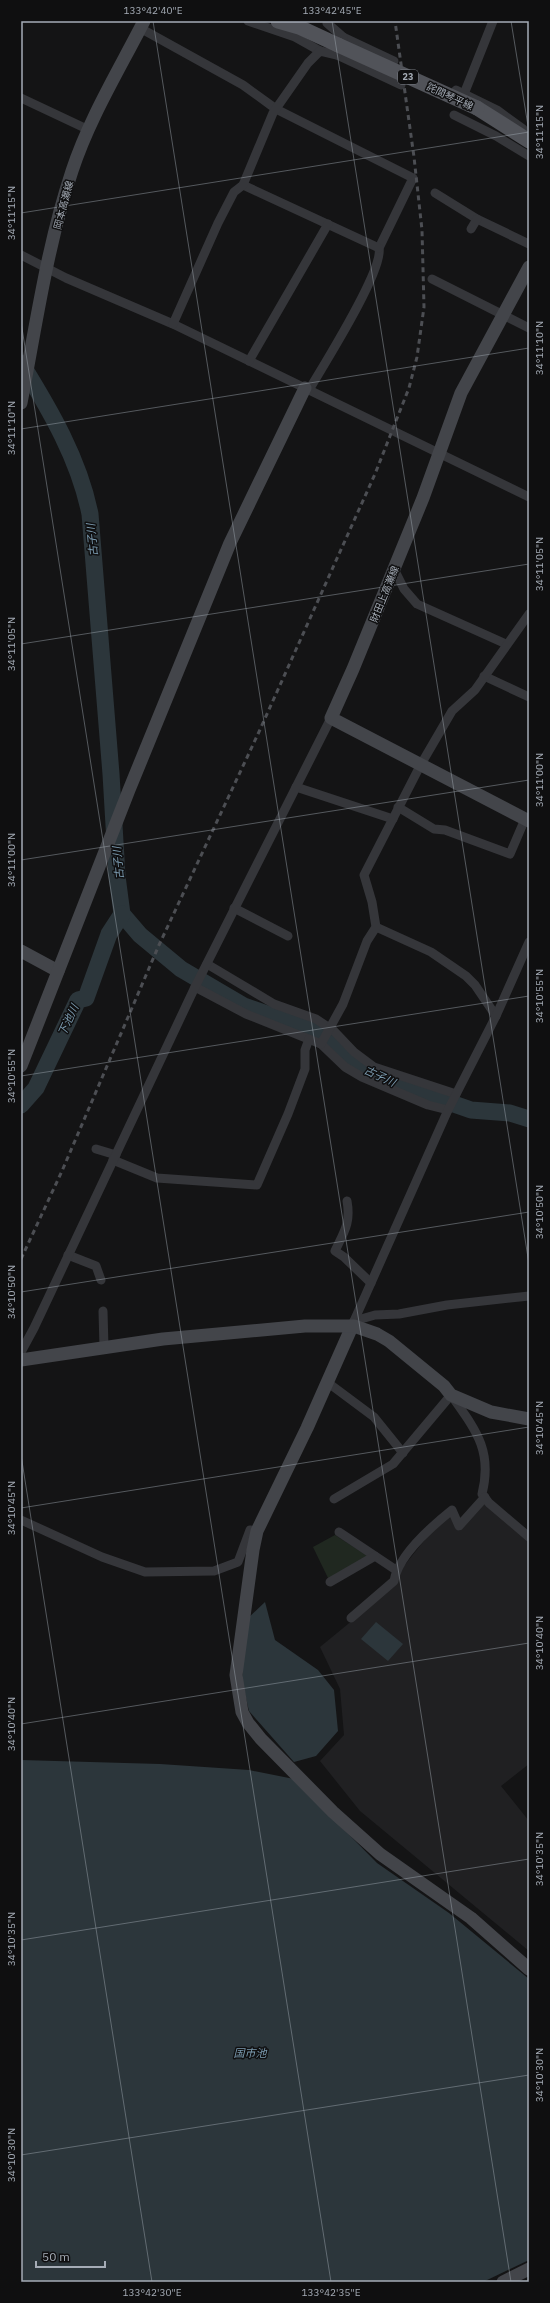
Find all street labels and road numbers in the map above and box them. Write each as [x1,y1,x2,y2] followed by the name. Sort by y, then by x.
[398,70,418,84] road number: 23
[424,80,475,113] street label: 詫間琴平線
[51,179,76,231] street label: 岡本高瀬線
[367,564,402,624] street label: 財田上高瀬線

